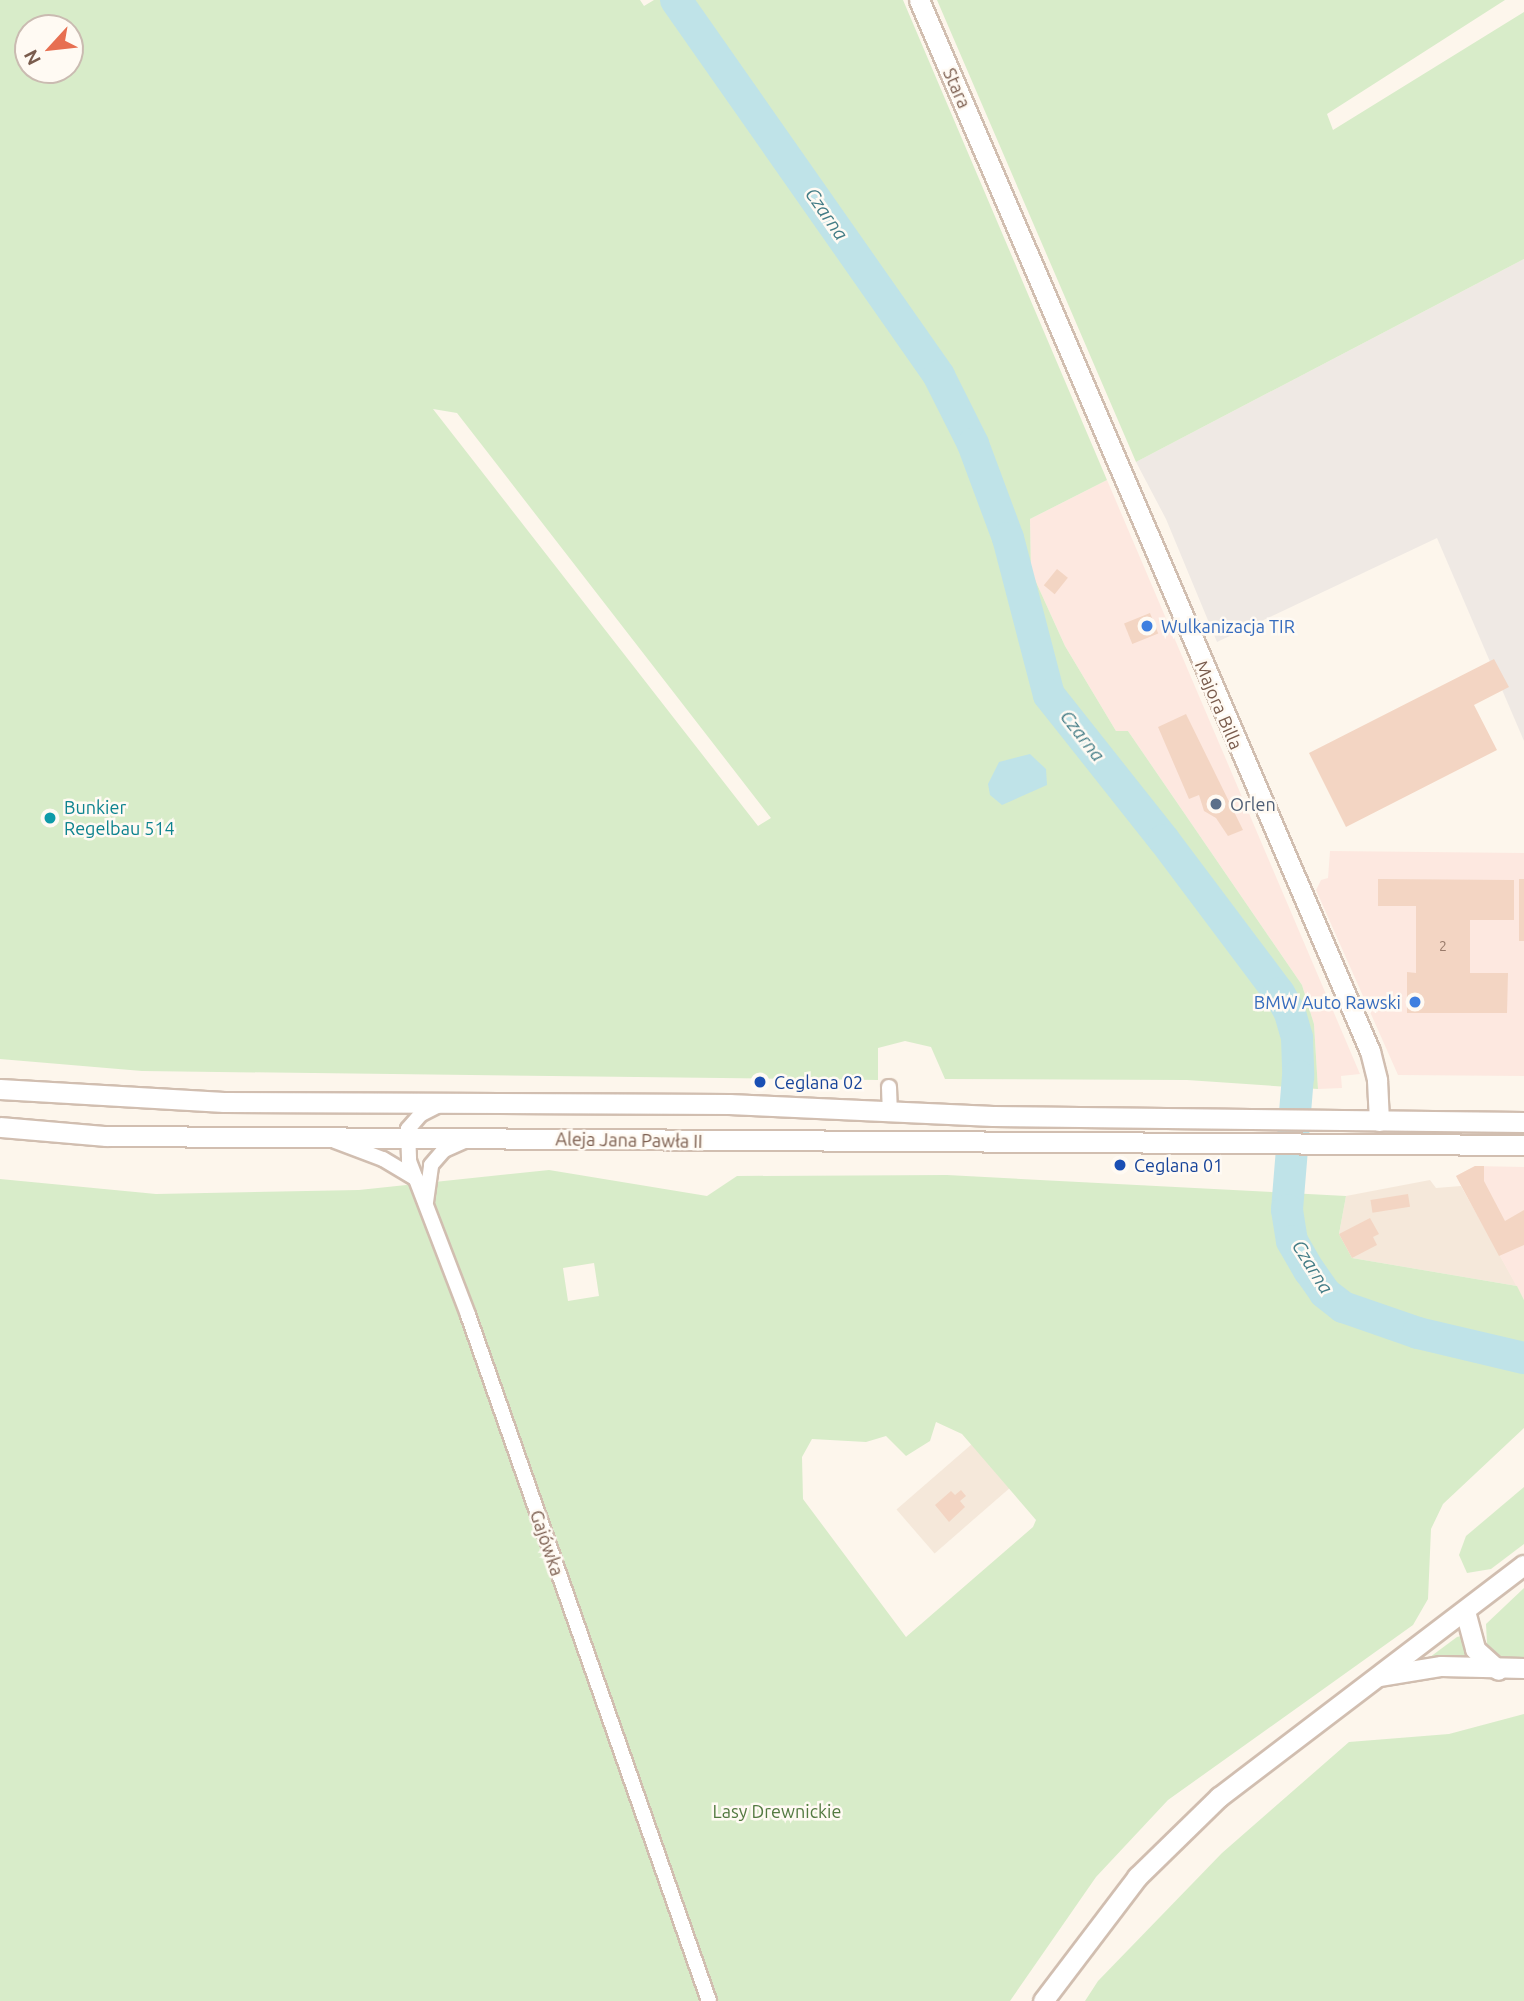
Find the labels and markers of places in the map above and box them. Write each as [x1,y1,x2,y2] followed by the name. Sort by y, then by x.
[1161,615,1295,637] place label: Wulkanizacja TIR
[1139,618,1155,634] marker: Wulkanizacja TIR
[1230,793,1276,815] place label: Orlen
[1208,796,1224,812] marker: Orlen
[64,797,175,840] place label: Bunkier Regelbau 514
[42,810,58,826] marker: Bunkier Regelbau 514
[1254,991,1401,1013] place label: BMW Auto Rawski
[1407,994,1423,1010] marker: BMW Auto Rawski
[774,1071,863,1093] place label: Ceglana 02
[752,1074,768,1090] marker: Ceglana 02
[1134,1154,1223,1176] place label: Ceglana 01
[1112,1157,1128,1173] marker: Ceglana 01

